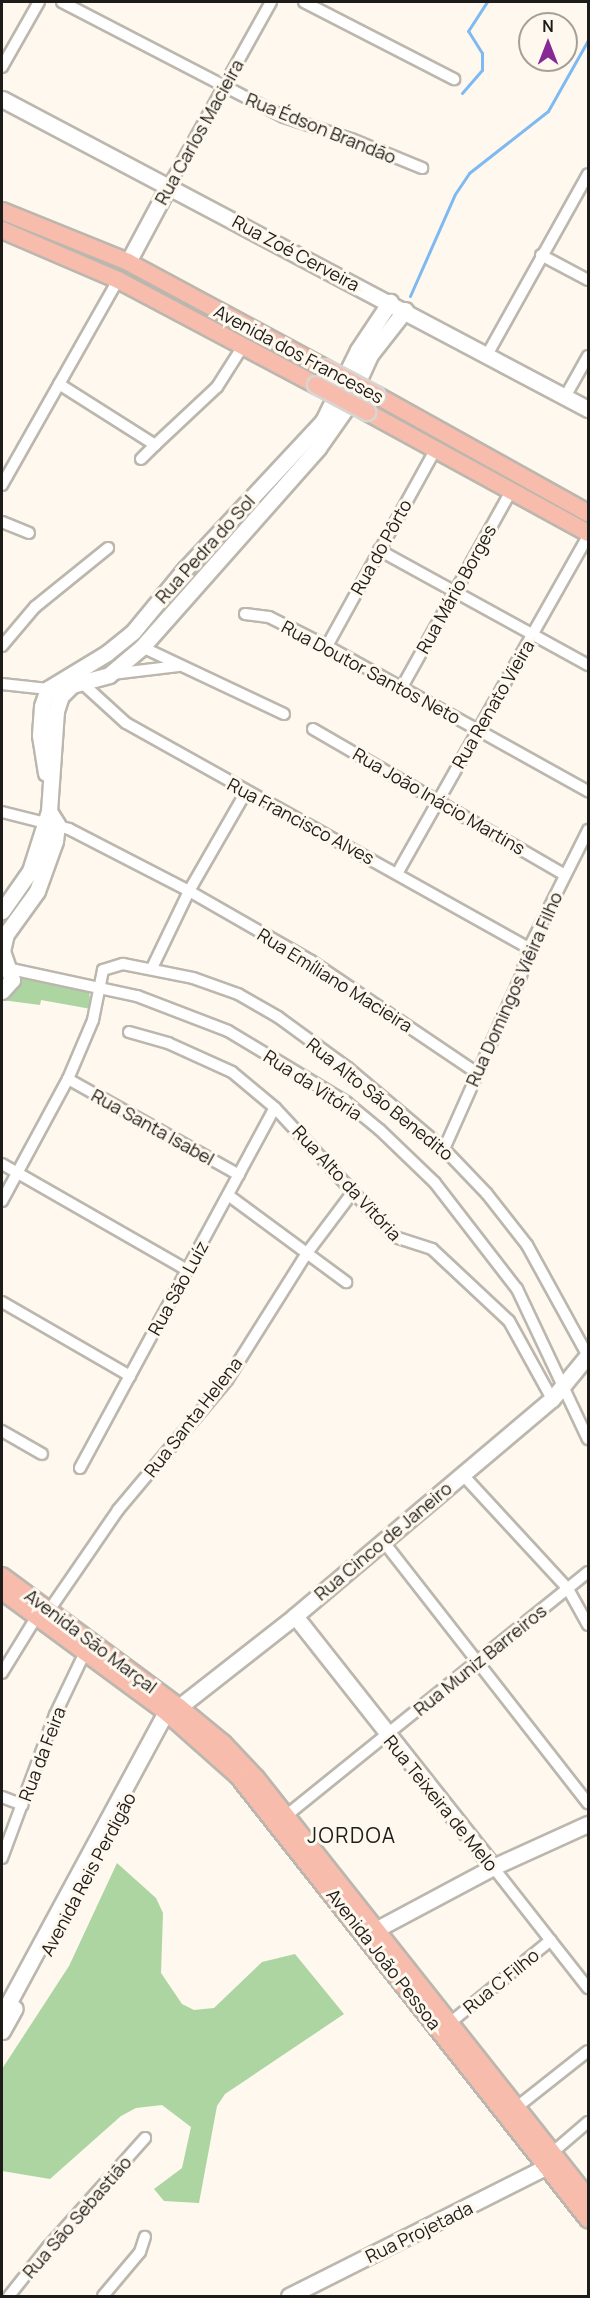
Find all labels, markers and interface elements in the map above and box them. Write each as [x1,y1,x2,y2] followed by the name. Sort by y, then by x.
[518,12,578,72] north arrow
[542,15,554,37] text: N
[150,56,248,208] street label: Rua Carlos Macieira
[243,88,399,168] street label: Rua Édson Brandão
[229,210,363,296] street label: Rua Zoé Cerveira
[211,300,387,408] street label: Avenida dos Franceses
[151,490,259,608] street label: Rua Pedra do Sol
[346,495,416,599] street label: Rua do Pôrto
[412,521,500,657] street label: Rua Mário Borges
[278,616,464,728] street label: Rua Doutor Santos Neto
[448,636,538,772] street label: Rua Renato Vieira
[349,743,529,859] street label: Rua João Inácio Martins
[224,773,378,869] street label: Rua Francisco Alves
[461,888,567,1090] street label: Rua Domingos Viêira Filho
[254,924,416,1036] street label: Rua Emíliano Macieira
[302,1033,458,1165] street label: Rua Alto São Benedito
[260,1045,366,1125] street label: Rua da Vitória
[88,1084,218,1170] street label: Rua Santa Isabel
[288,1121,406,1245] street label: Rua Alto da Vitória
[143,1237,213,1339] street label: Rua São Luíz
[139,1353,247,1481] street label: Rua Santa Helena
[310,1477,456,1605] street label: Rua Cinco de Janeiro
[21,1584,161,1698] street label: Avenida São Marçal
[409,1600,551,1720] street label: Rua Muniz Barreiros
[14,1704,70,1804] street label: Rua da Feira
[380,1731,502,1875] street label: Rua Teixeira de Melo
[36,1789,140,1959] street label: Avenida Reis Perdigão
[307,1822,397,1848] district label: JORDOA
[322,1884,446,2034] street label: Avenida João Pessoa
[459,1944,543,2018] street label: Rua C Filho
[18,2152,136,2282] street label: Rua São Sebastião
[362,2197,476,2267] street label: Rua Projetada

